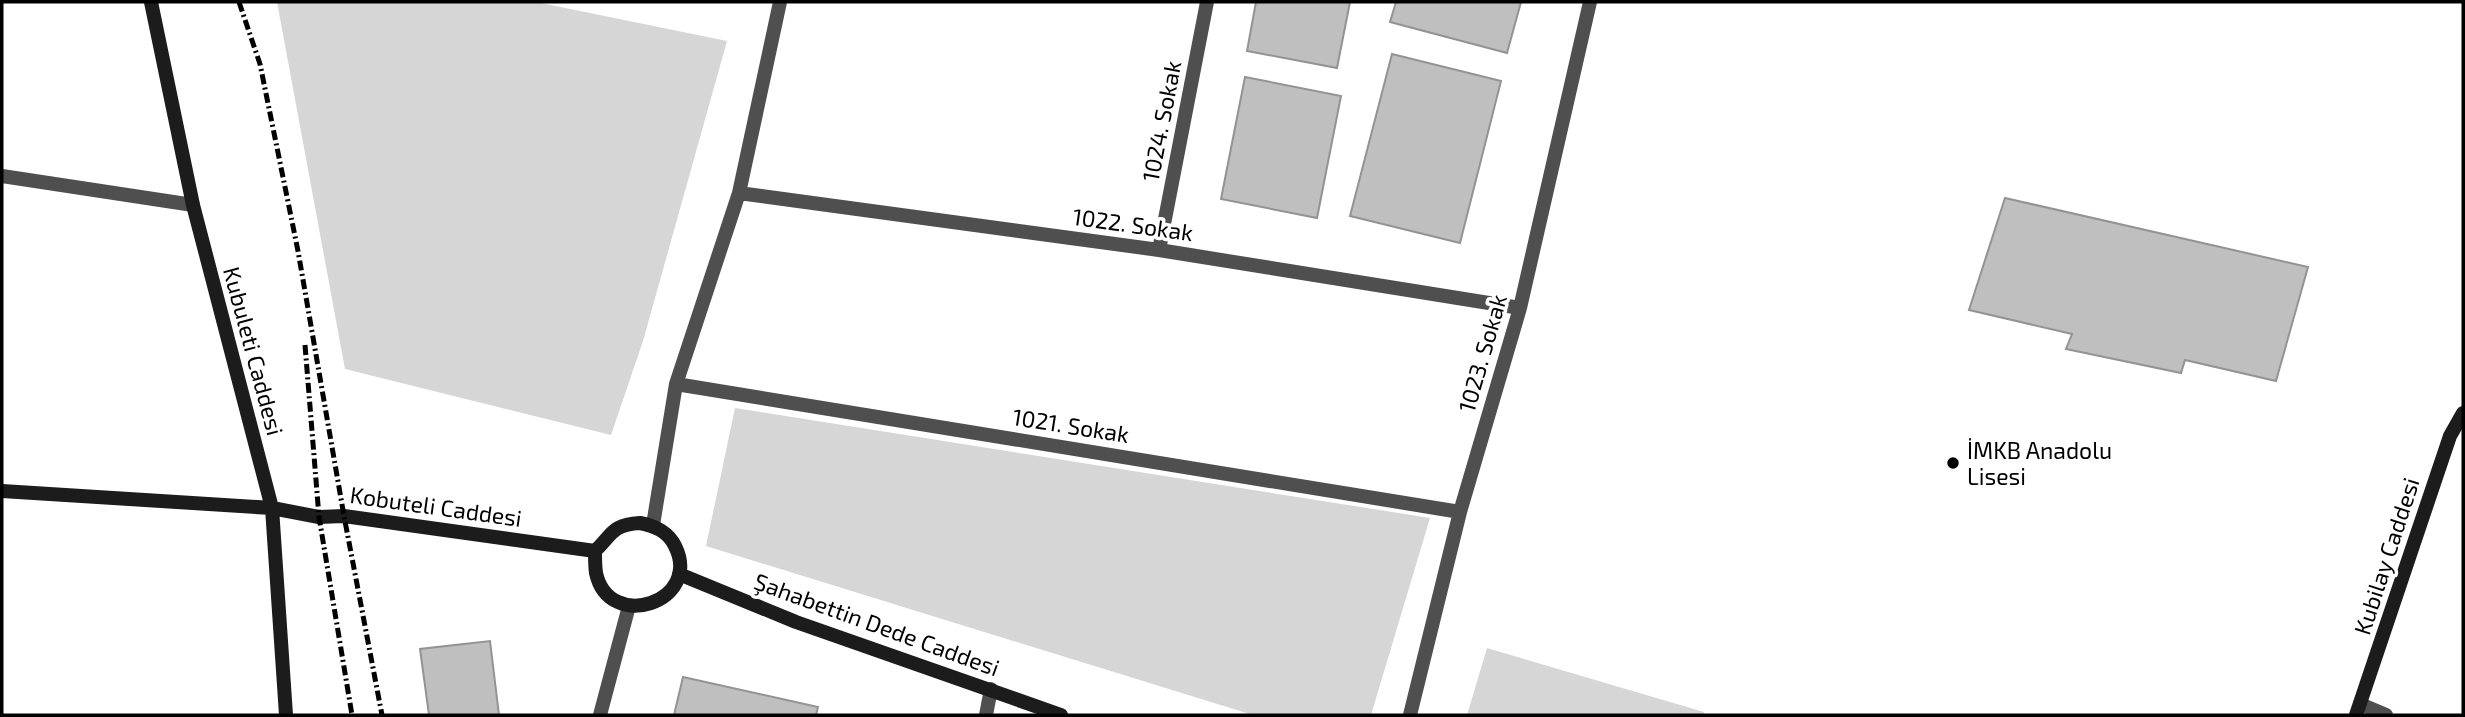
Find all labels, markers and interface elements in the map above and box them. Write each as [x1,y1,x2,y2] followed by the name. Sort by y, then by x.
[1136,58,1186,184] street label: 1024. Sokak
[1071,202,1195,246] street label: 1022. Sokak
[218,264,290,438] street label: Kubuleti Caddesi
[1452,291,1512,415] street label: 1023. Sokak
[1011,402,1132,448] street label: 1021. Sokak
[1967,436,2112,490] place label: İMKB Anadolu Lisesi
[1945,455,1961,471] marker: İMKB Anadolu Lisesi
[2347,474,2425,638] street label: Kubilay Caddesi
[348,480,524,532] street label: Kobuteli Caddesi
[750,567,1003,682] street label: Şahabettin Dede Caddesi

